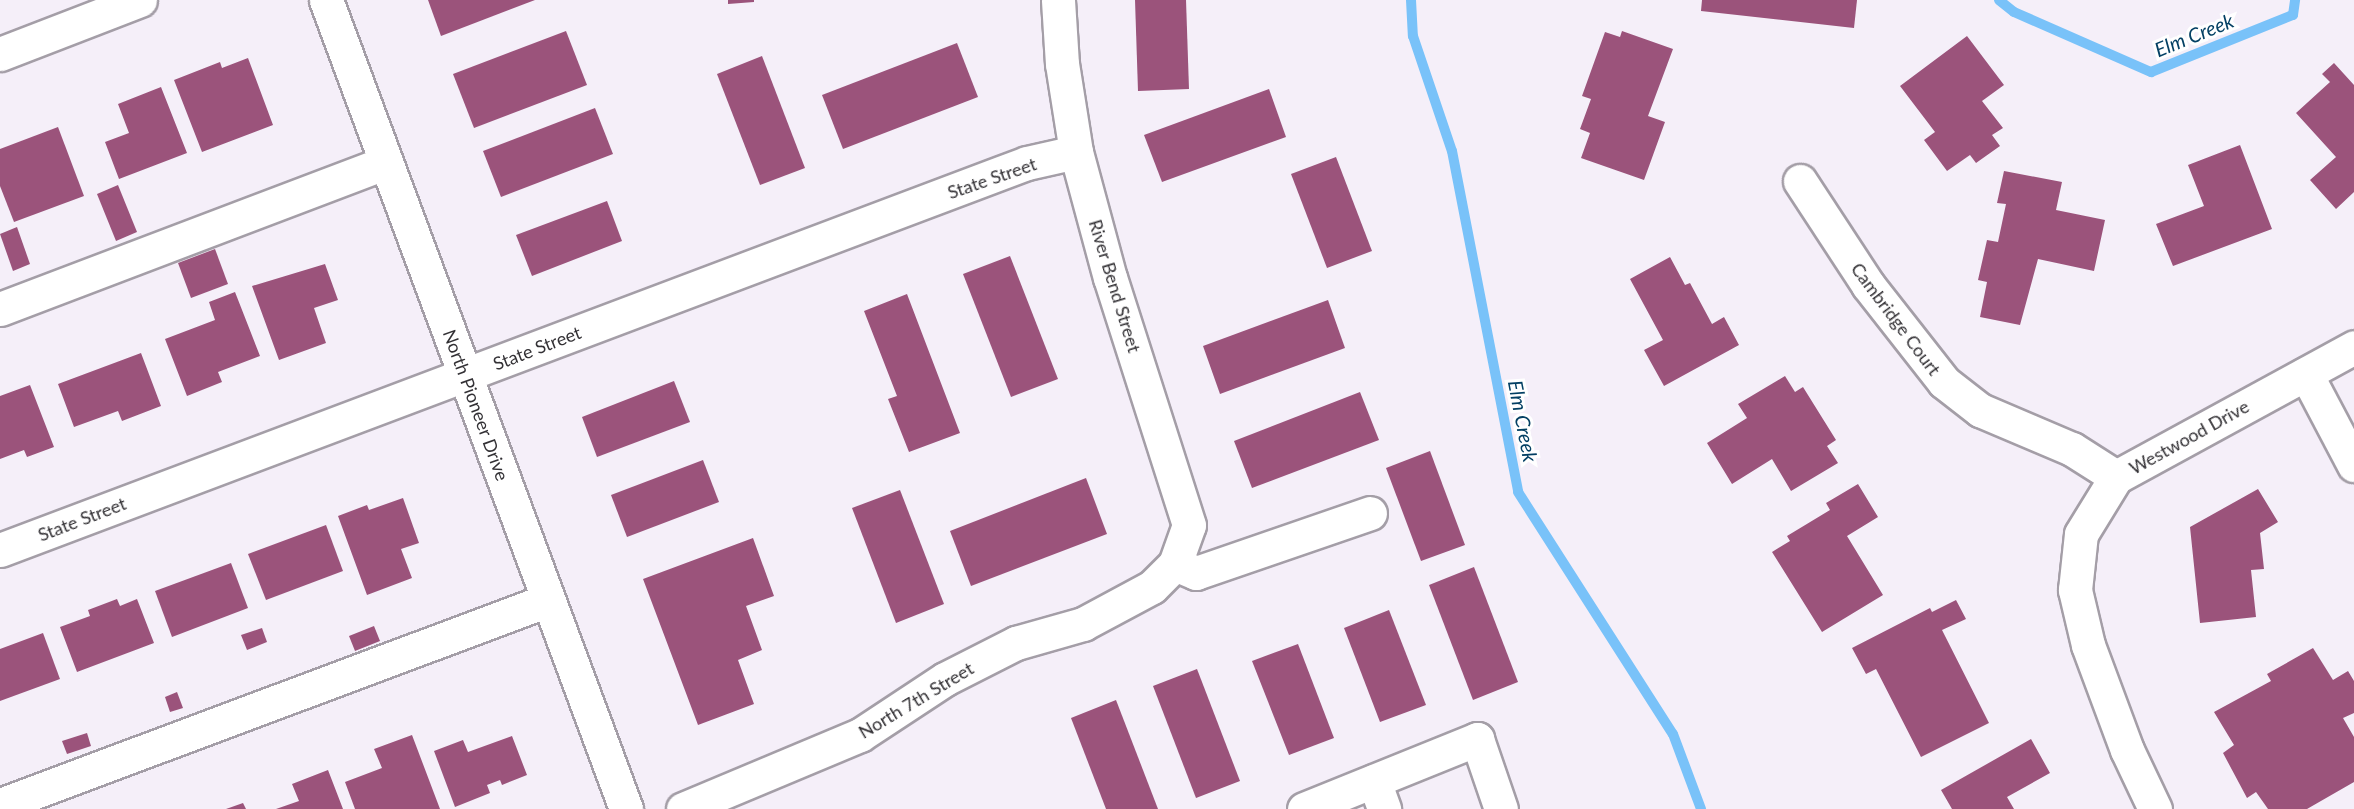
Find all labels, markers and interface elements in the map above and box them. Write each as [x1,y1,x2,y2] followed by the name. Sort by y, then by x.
[2151,8,2237,62] water label: Elm Creek
[945,153,1039,203] street label: State Street
[1084,217,1146,355] street label: River Bend Street
[1847,259,1945,379] street label: Cambridge Court
[490,321,584,375] street label: State Street
[439,326,513,484] street label: North Pioneer Drive
[1503,378,1543,464] water label: Elm Creek
[2125,395,2253,479] street label: Westwood Drive
[35,492,129,546] street label: State Street
[855,657,977,743] street label: North 7th Street

